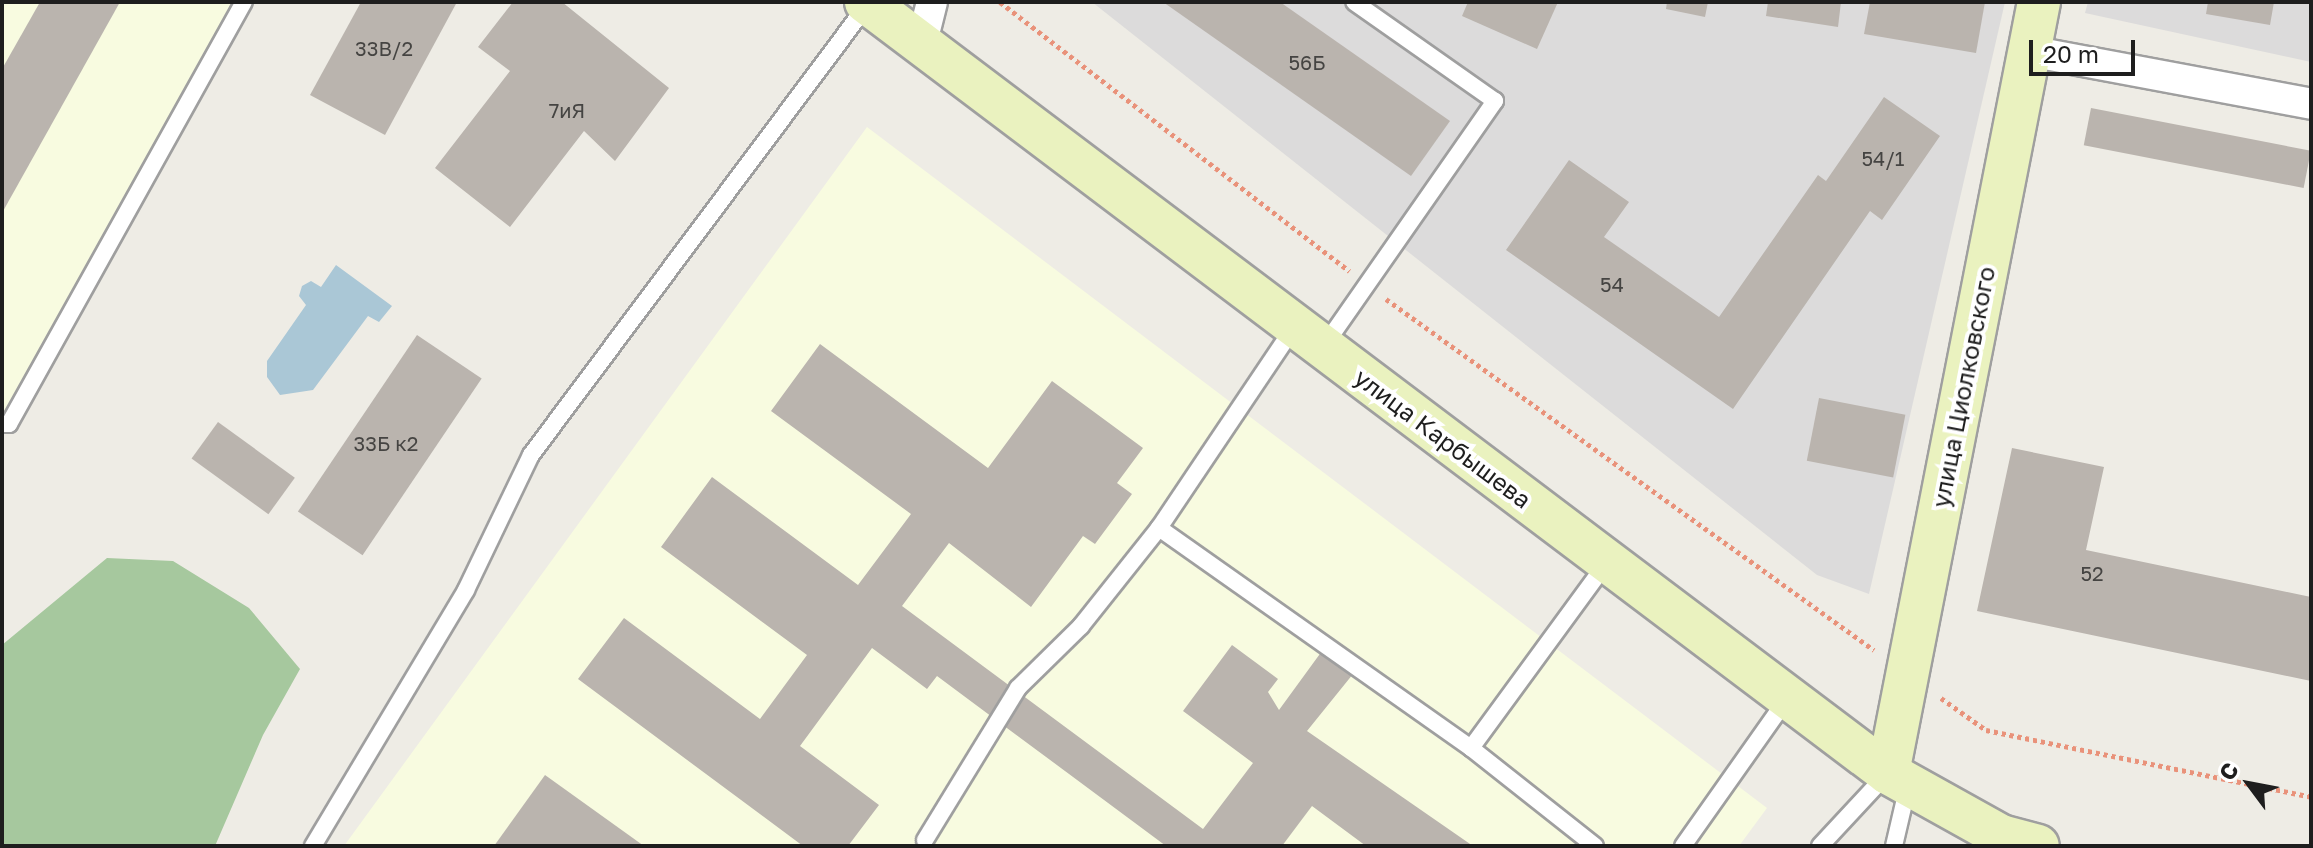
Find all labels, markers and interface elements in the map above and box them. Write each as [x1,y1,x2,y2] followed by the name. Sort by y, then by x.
[2033,24,2139,74] scale bar
[355,36,413,60] house number: 33В/2
[2043,39,2099,68] text: 20 m
[1289,50,1325,74] house number: 56Б
[549,98,585,122] house number: 7иЯ
[1861,146,1905,170] house number: 54/1
[1926,264,2000,510] street label: улица Циолковского
[1600,272,1624,296] house number: 54
[1349,362,1537,514] street label: улица Карбышева
[354,431,418,455] house number: 33Б к2
[2080,561,2104,585] house number: 52
[2209,744,2289,824] north arrow
[2213,757,2244,785] text: С

